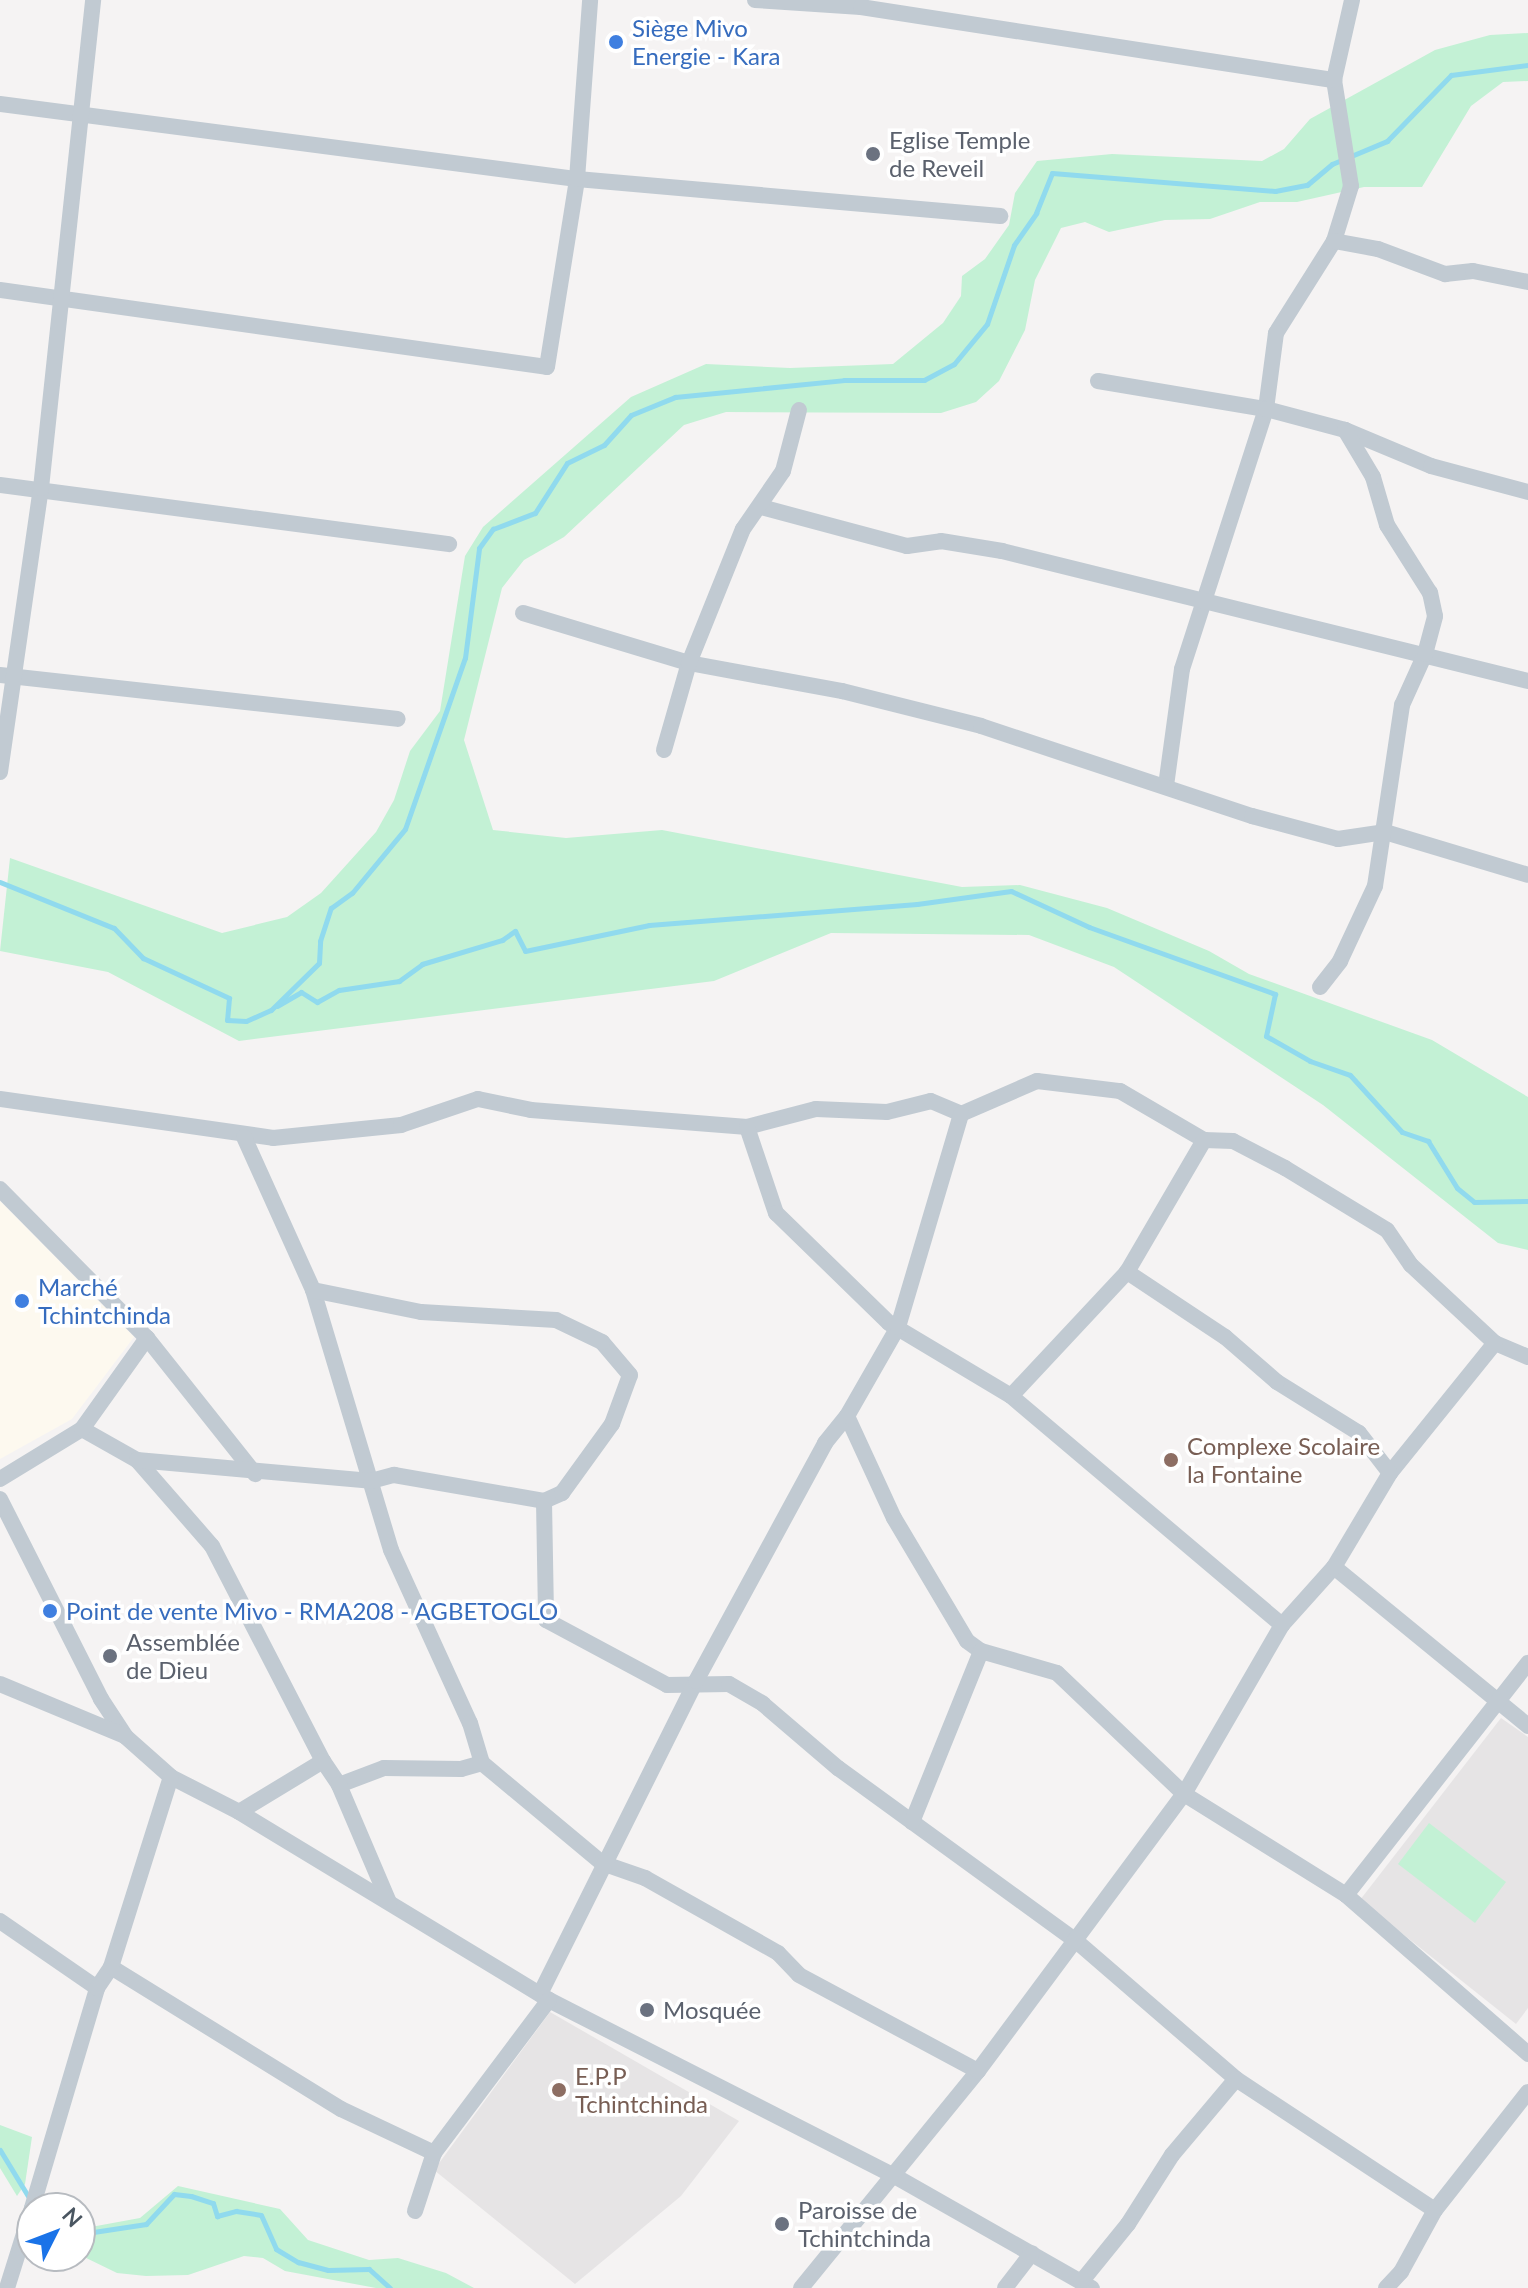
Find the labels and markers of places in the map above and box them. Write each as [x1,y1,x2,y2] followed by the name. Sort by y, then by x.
[632,14,780,70] place label: Siège Mivo Energie - Kara
[607,33,625,51] marker: Siège Mivo Energie - Kara
[889,126,1031,182] place label: Eglise Temple de Reveil
[864,145,882,163] marker: Eglise Temple de Reveil
[38,1273,171,1329] place label: Marché Tchintchinda
[13,1292,31,1310] marker: Marché Tchintchinda
[1187,1432,1380,1488] place label: Complexe Scolaire la Fontaine
[1162,1451,1180,1469] marker: Complexe Scolaire la Fontaine
[66,1597,560,1625] place label: Point de vente Mivo - RMA208 - AGBETOGLO
[41,1602,59,1620] marker: Point de vente Mivo - RMA208 - AGBETOGLO
[126,1628,240,1684] place label: Assemblée de Dieu
[101,1647,119,1665] marker: Assemblée de Dieu
[663,1996,761,2024] place label: Mosquée
[638,2001,656,2019] marker: Mosquée
[575,2062,708,2118] place label: E.P.P Tchintchinda
[550,2081,568,2099] marker: E.P.P Tchintchinda
[798,2196,931,2252] place label: Paroisse de Tchintchinda
[773,2215,791,2233] marker: Paroisse de Tchintchinda

